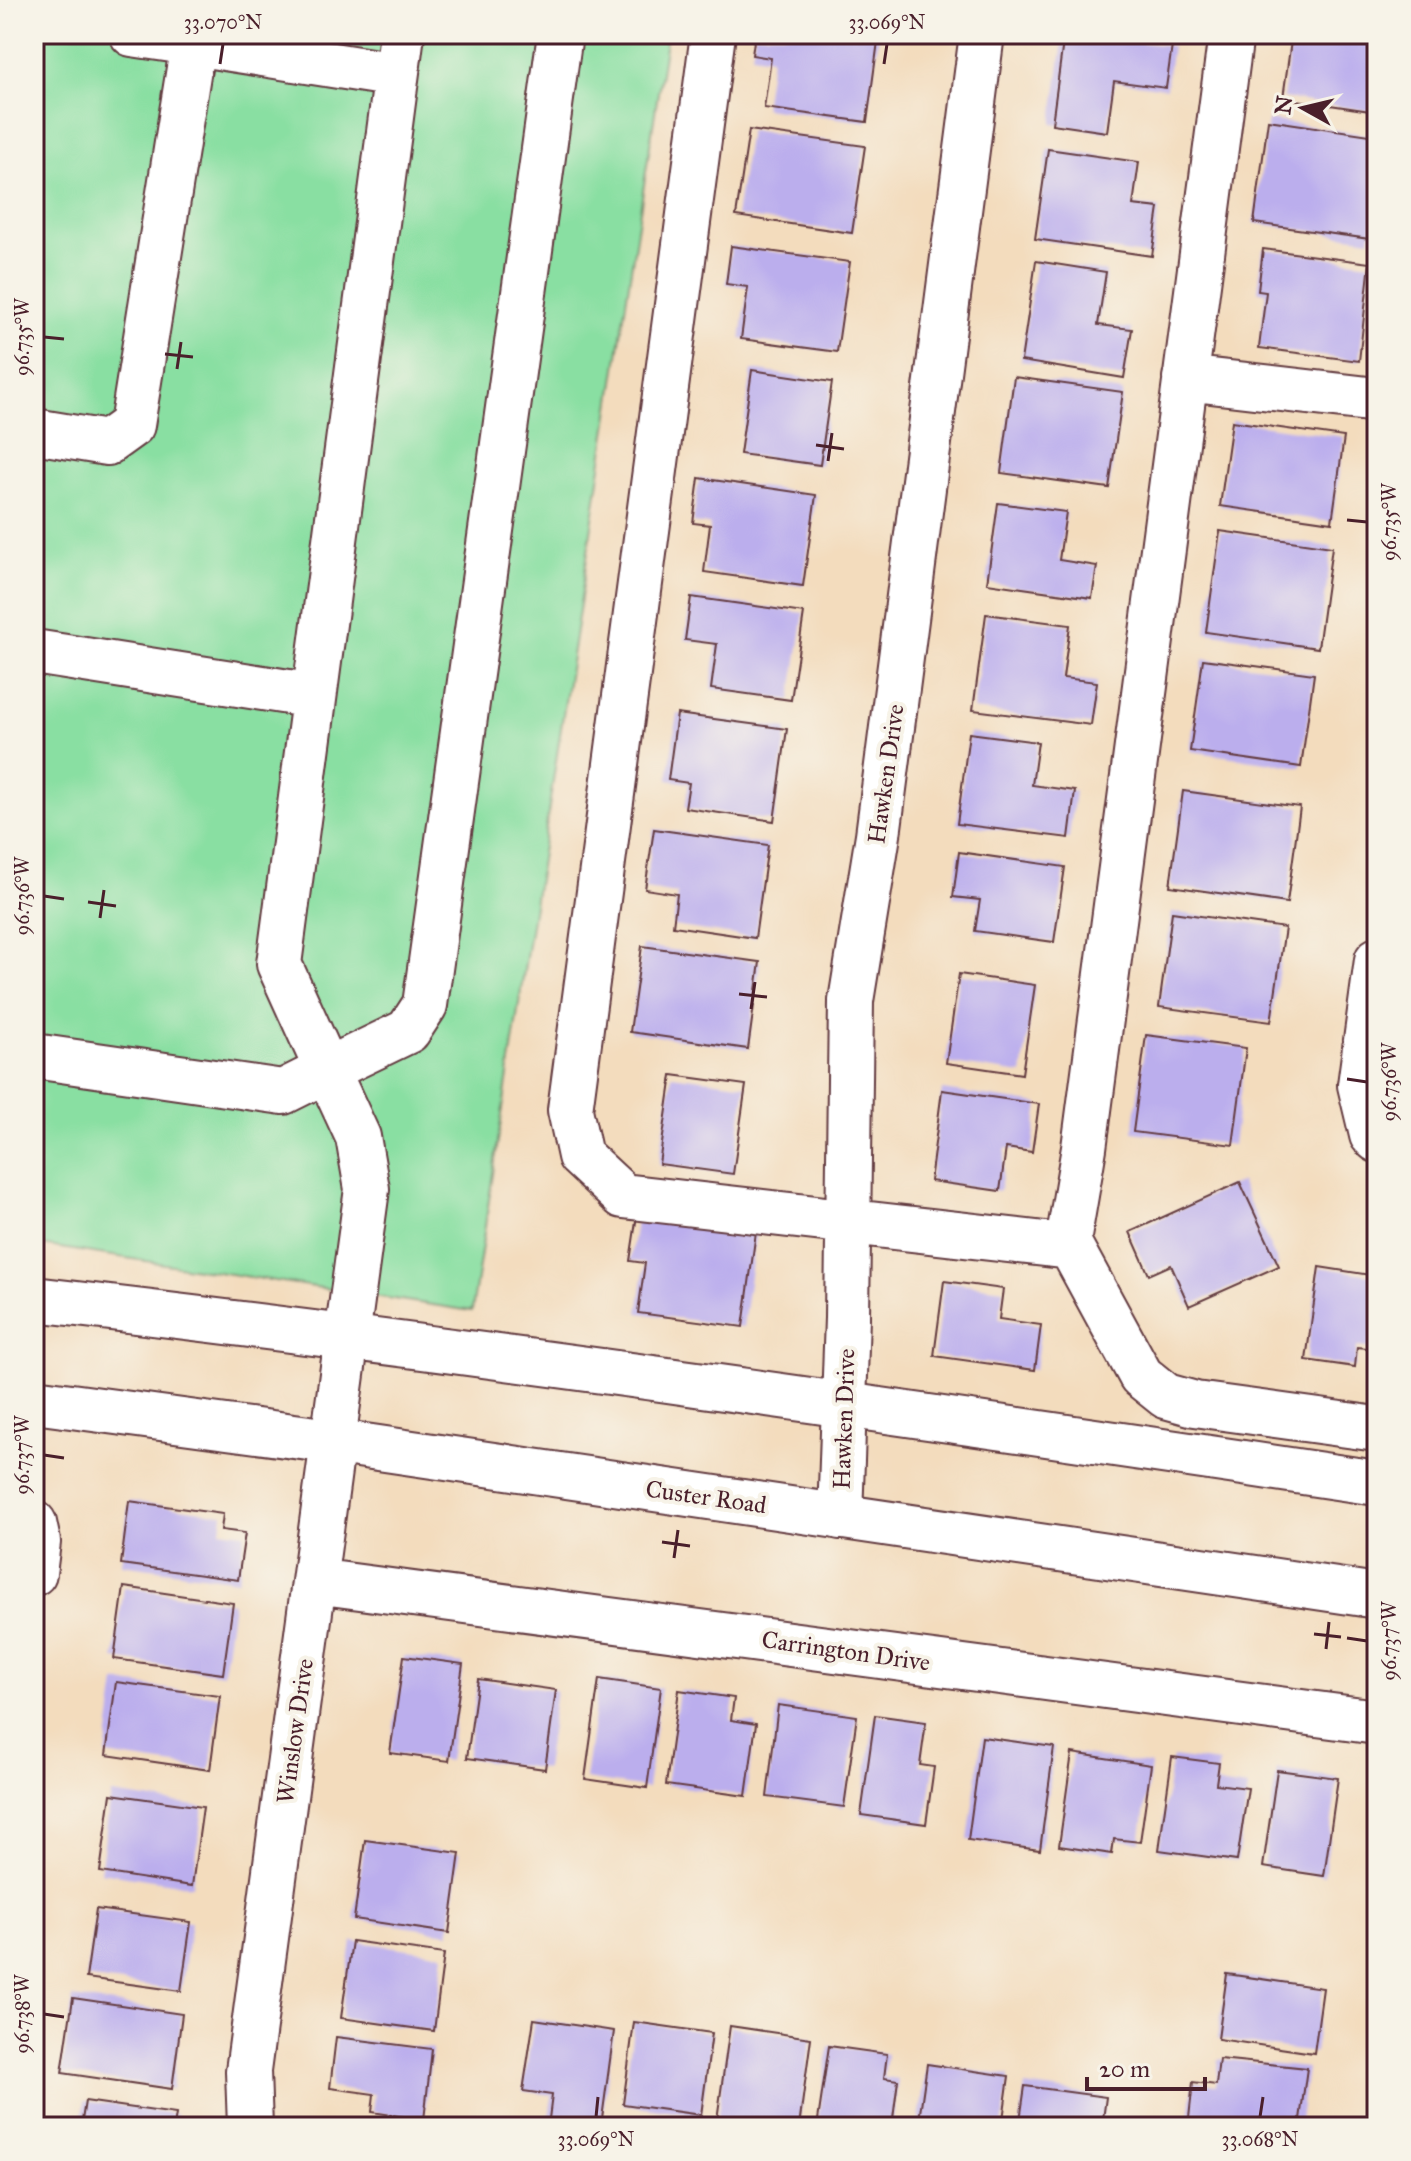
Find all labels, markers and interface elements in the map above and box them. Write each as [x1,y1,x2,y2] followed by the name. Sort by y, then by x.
[184,10,262,34] text: 33.070°N
[849,10,926,34] text: 33.069°N
[1263,68,1343,148] north arrow
[1269,94,1298,116] text: N
[10,297,34,376] text: 96.735°W
[1377,482,1401,561] text: 96.735°W
[861,702,911,846] street label: Hawken Drive
[10,855,34,936] text: 96.736°W
[1377,1041,1401,1122] text: 96.736°W
[827,1348,861,1490] street label: Hawken Drive
[10,1414,34,1495] text: 96.737°W
[644,1474,768,1520] street label: Custer Road
[1377,1600,1401,1681] text: 96.737°W
[760,1624,932,1678] street label: Carrington Drive
[270,1657,320,1805] street label: Winslow Drive
[10,1973,34,2054] text: 96.738°W
[1087,2041,1205,2091] scale bar
[1099,2054,1150,2084] text: 20 m
[558,2127,635,2151] text: 33.069°N
[1222,2127,1298,2151] text: 33.068°N

